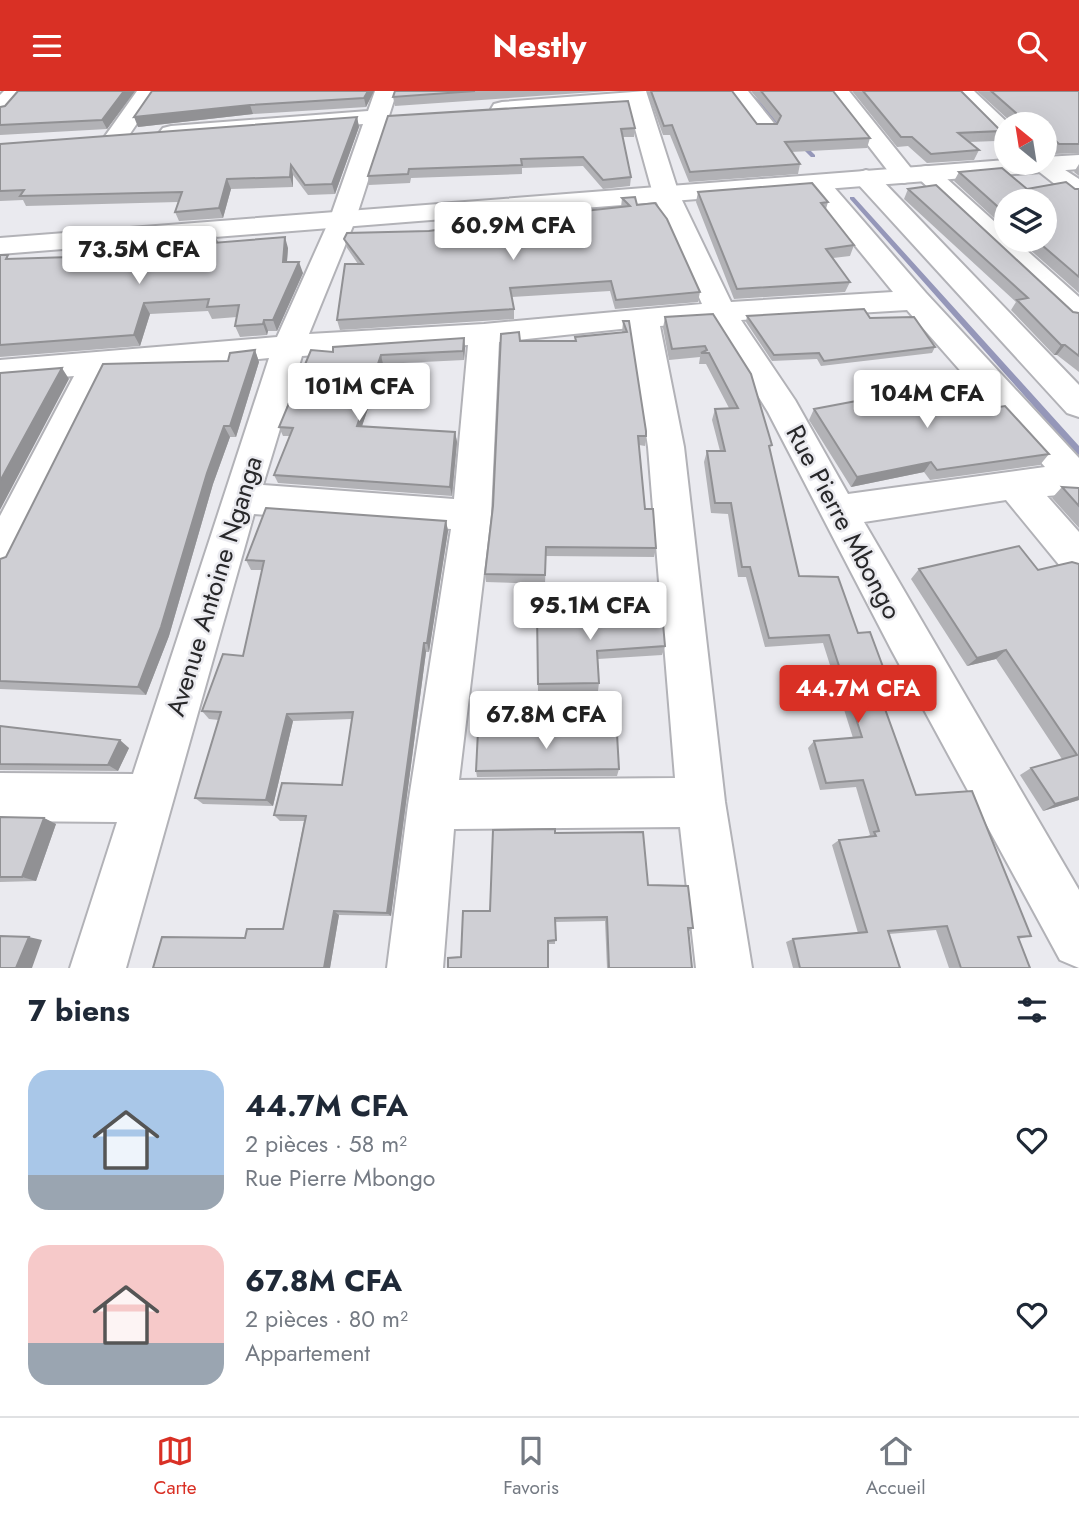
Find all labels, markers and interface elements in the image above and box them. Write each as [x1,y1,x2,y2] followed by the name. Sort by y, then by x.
[493,23,586,69] text: Nestly
[28,27,66,65] icon: menu
[1013,27,1051,65] icon: search
[994,112,1057,175] north arrow
[994,112,1057,252] map controls
[994,189,1057,252] button: layers
[433,202,593,262] pin: 60.9M CFA
[451,208,575,242] text: 60.9M CFA
[59,227,219,286] pin: 73.5M CFA
[78,232,200,266] text: 73.5M CFA
[287,363,431,423] pin: 101M CFA
[304,369,414,403] text: 101M CFA
[855,371,999,430] pin: 104M CFA
[870,376,984,410] text: 104M CFA
[777,418,911,626] street label: Rue Pierre Mbongo
[156,451,272,721] street label: Avenue Antoine Nganga
[510,582,670,642] pin: 95.1M CFA
[530,588,650,622] text: 95.1M CFA
[778,665,938,725] pin: 44.7M CFA
[796,671,920,705] text: 44.7M CFA
[466,691,626,751] pin: 67.8M CFA
[486,697,606,731] text: 67.8M CFA
[28,989,130,1032] text: 7 biens
[1013,991,1051,1029] icon: filters
[245,1084,408,1127] text: 44.7M CFA
[84,1098,168,1182] icon: home
[1013,1121,1051,1159] icon: heart
[245,1127,407,1161] text: 2 pièces · 58 m²
[245,1161,435,1195] text: Rue Pierre Mbongo
[245,1259,402,1302] text: 67.8M CFA
[84,1273,168,1357] icon: home
[1013,1296,1051,1334] icon: heart
[245,1302,408,1336] text: 2 pièces · 80 m²
[245,1336,370,1370] text: Appartement
[153,1432,196,1501] tab: Carte
[503,1432,559,1501] tab: Favoris
[866,1432,926,1501] tab: Accueil

